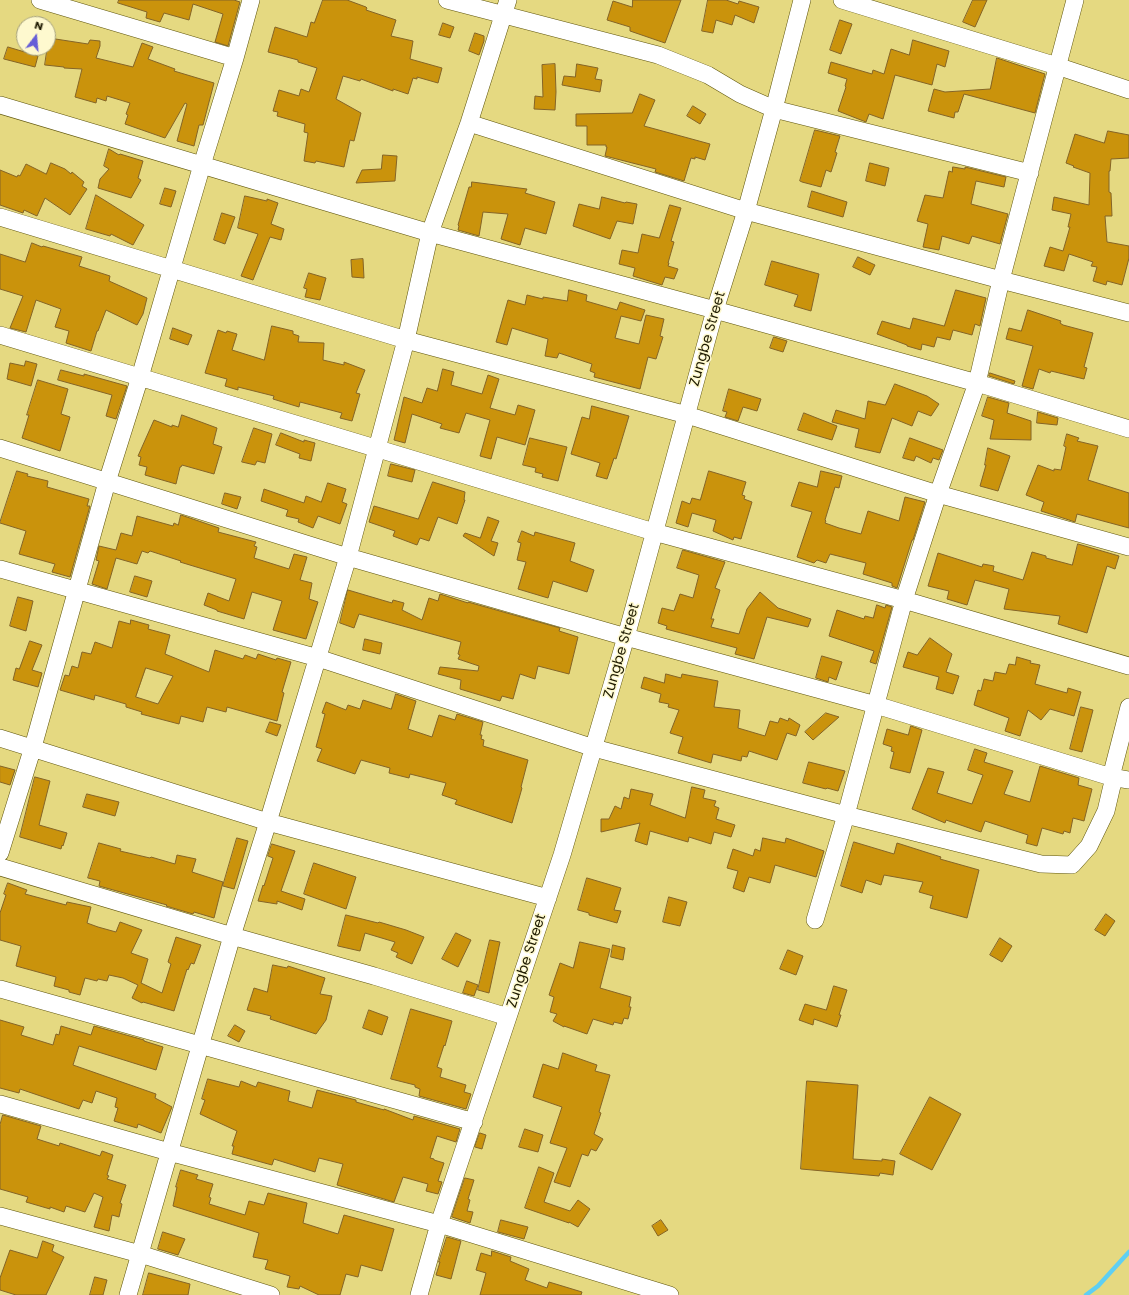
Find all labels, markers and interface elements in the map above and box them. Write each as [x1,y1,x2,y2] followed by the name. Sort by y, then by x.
[16,16,56,56] north arrow
[33,17,45,34] text: N
[686,290,730,388] street label: Zungbe Street
[600,602,644,700] street label: Zungbe Street
[504,912,550,1010] street label: Zungbe Street

